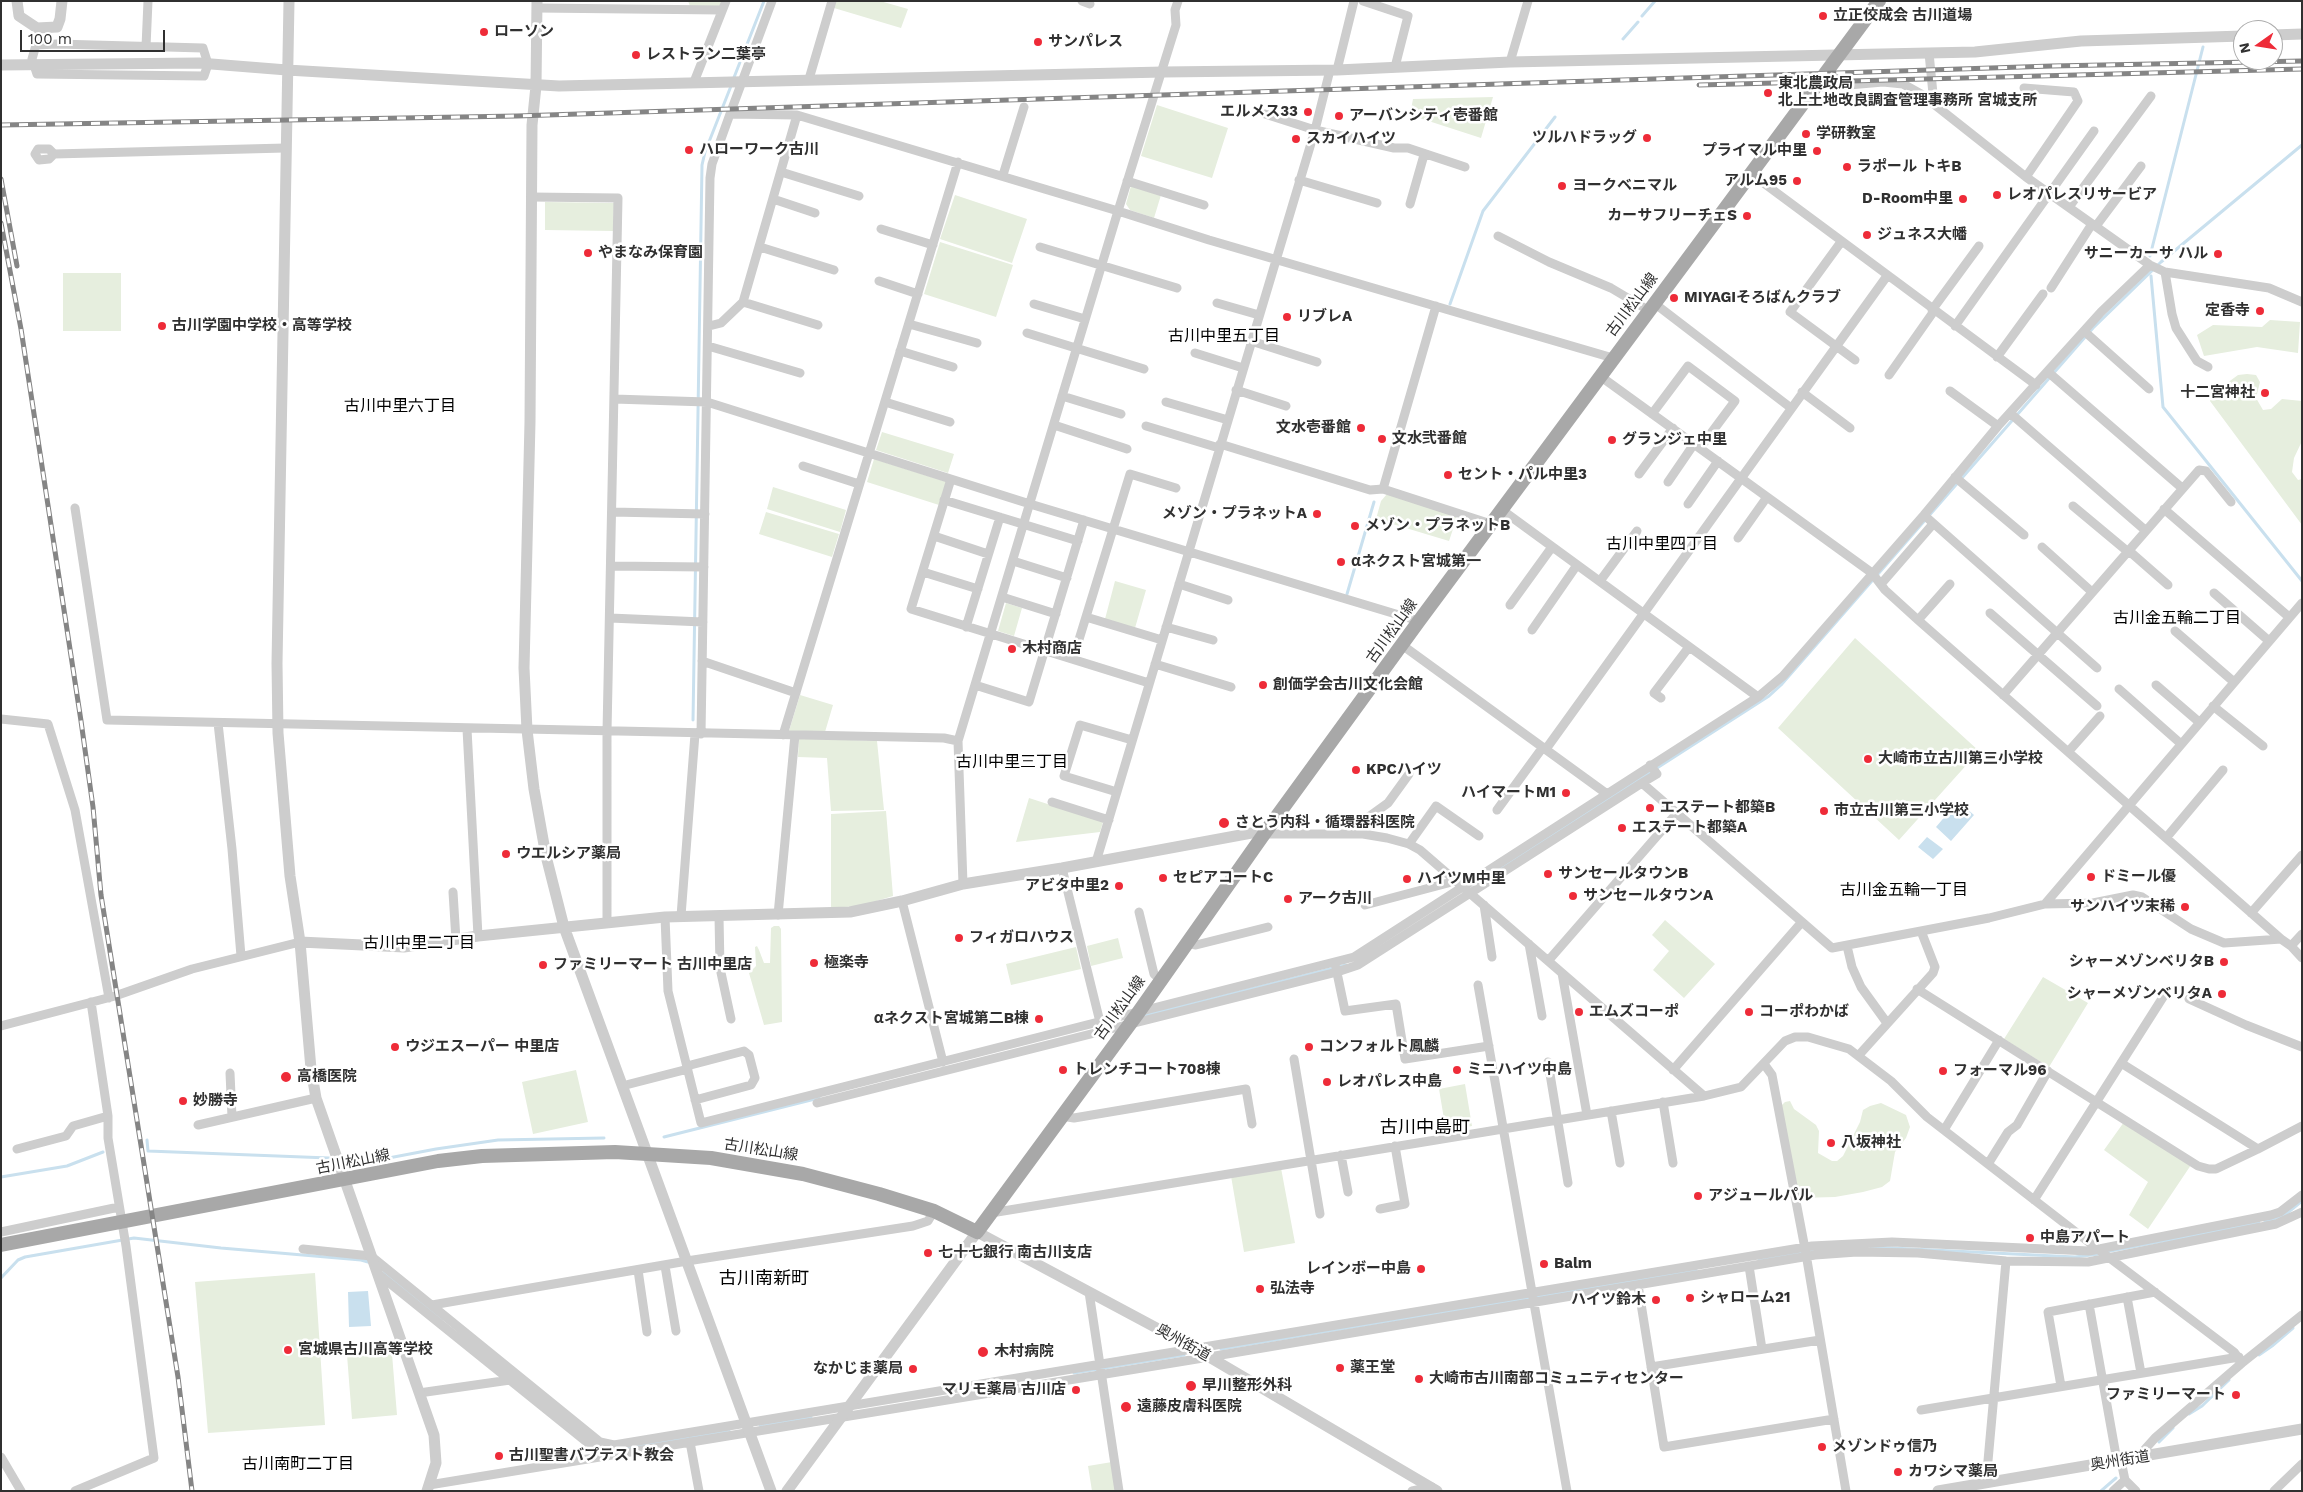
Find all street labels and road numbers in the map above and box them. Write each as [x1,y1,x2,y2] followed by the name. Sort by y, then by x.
[1602,270,1662,340] street label: 古川松山線
[1363,595,1421,667] street label: 古川松山線
[1091,972,1149,1044] street label: 古川松山線
[723,1135,799,1165] street label: 古川松山線
[314,1146,392,1178] street label: 古川松山線
[1152,1321,1214,1365] street label: 奥州街道
[2089,1447,2151,1475] street label: 奥州街道

